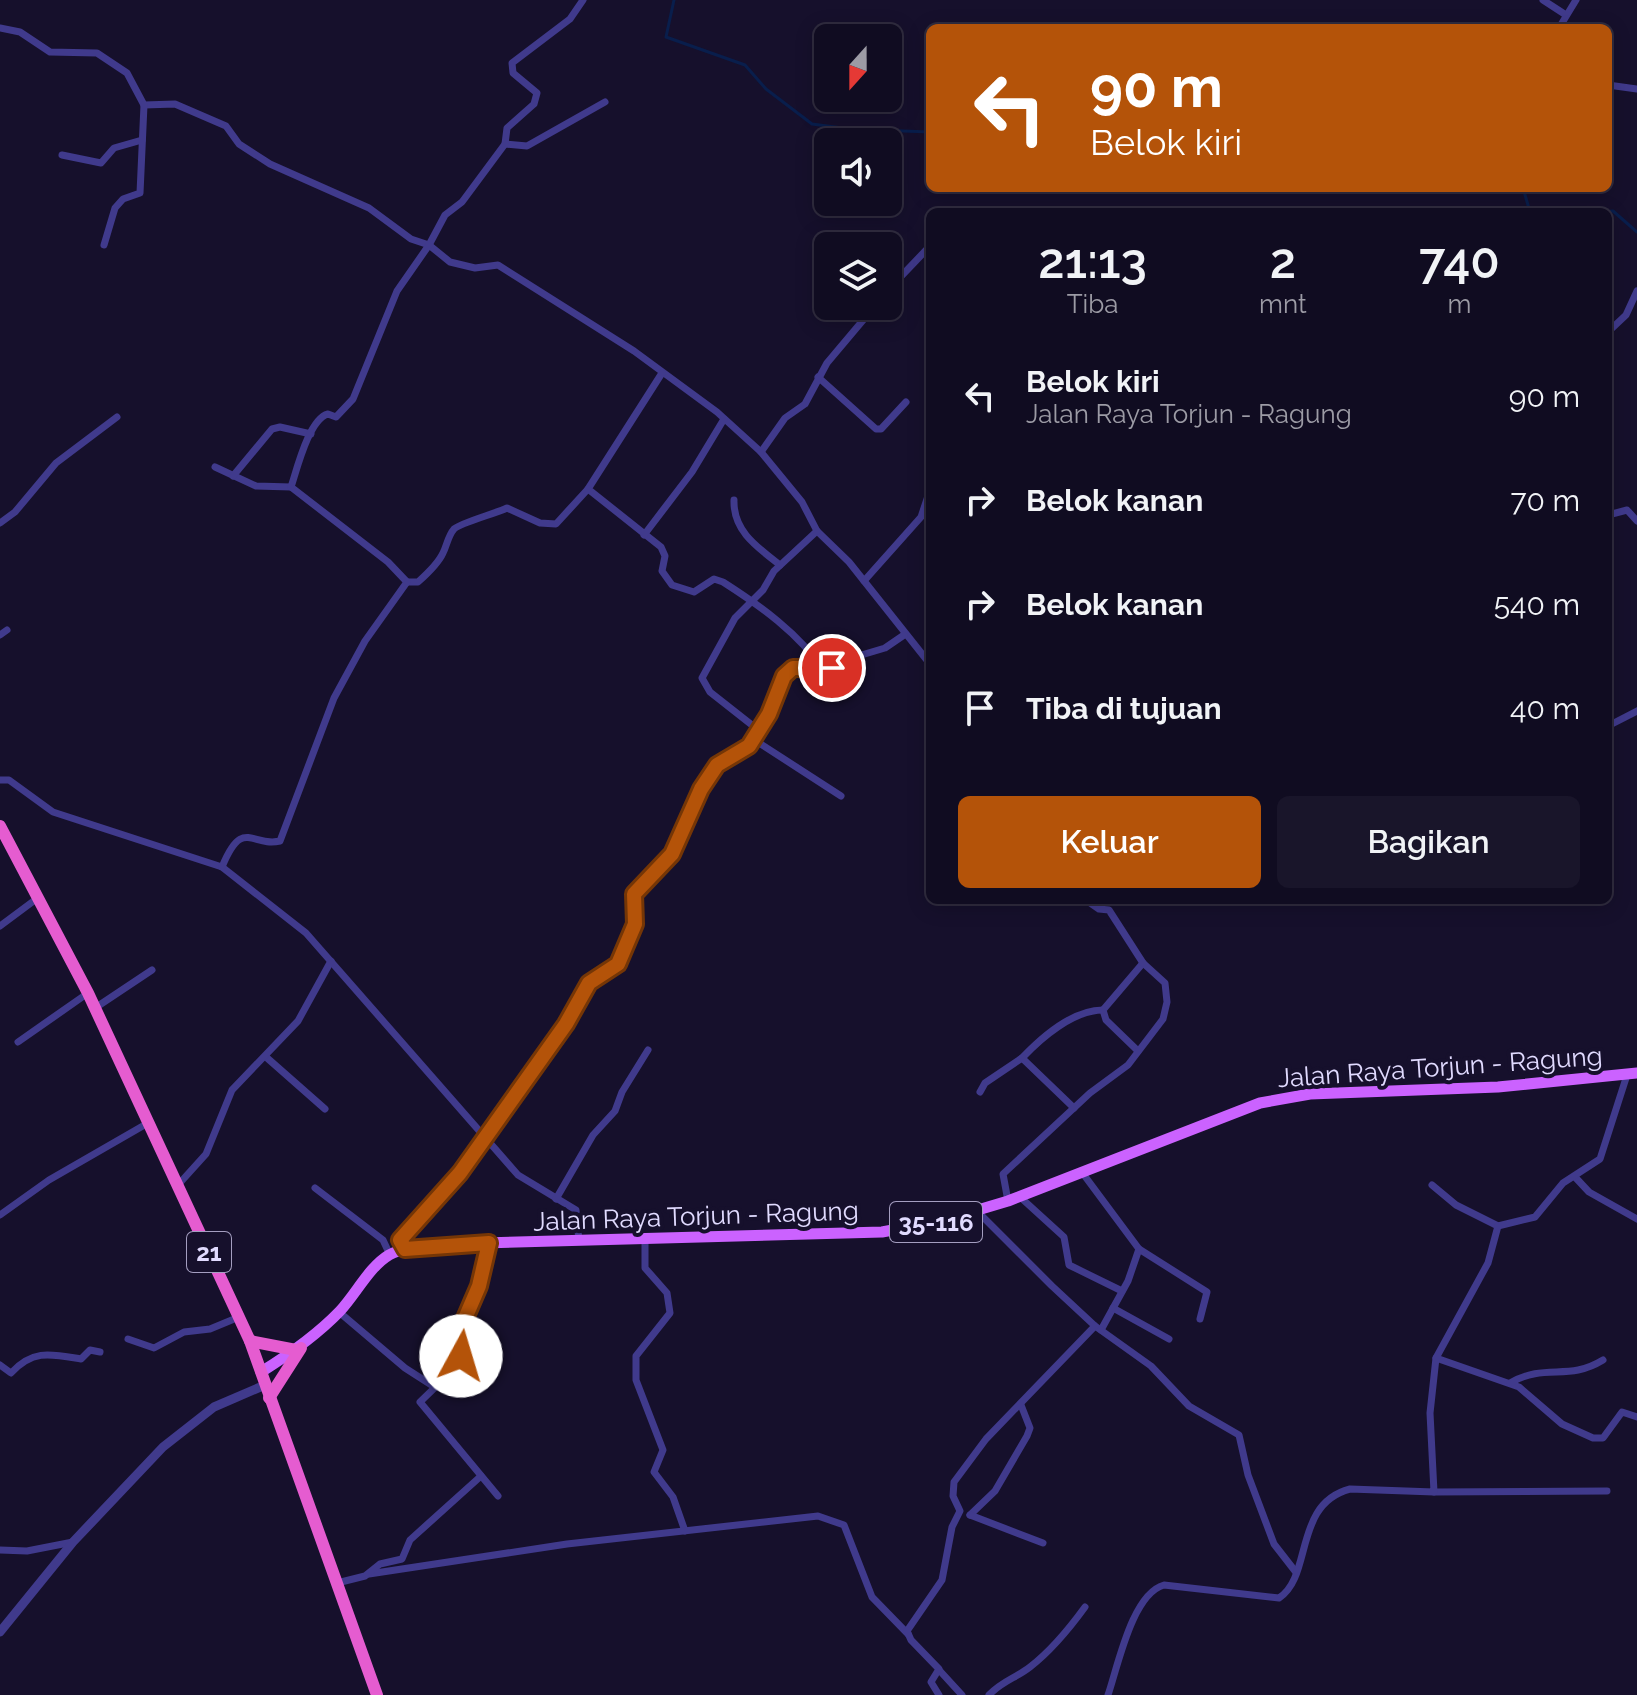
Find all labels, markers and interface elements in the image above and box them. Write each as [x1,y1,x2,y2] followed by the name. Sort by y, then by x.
[814,24,902,112] north arrow
[814,24,902,320] map controls
[1090,54,1223,120] text: 90 m
[958,56,1062,160] icon: left
[1090,121,1242,163] text: Belok kiri
[814,128,902,216] button: sound
[814,232,902,320] button: layers
[1038,233,1147,289] text: 21:13
[1270,233,1296,289] text: 2
[1419,233,1500,289] text: 740
[1067,289,1118,319] text: Tiba
[1259,289,1307,319] text: mnt
[1447,289,1471,319] text: m
[1026,364,1160,399] text: Belok kiri
[958,374,1002,418] icon: left
[1509,379,1580,414] text: 90 m
[1026,399,1352,429] text: Jalan Raya Torjun - Ragung
[958,478,1002,522] icon: right
[1026,483,1203,518] text: Belok kanan
[1510,483,1580,518] text: 70 m
[958,582,1002,626] icon: right
[1026,587,1203,622] text: Belok kanan
[1494,587,1580,622] text: 540 m
[798,634,866,702] pin
[810,646,854,690] icon: arrive
[958,686,1002,730] icon: arrive
[1026,691,1222,726] text: Tiba di tujuan
[1510,691,1580,726] text: 40 m
[958,796,1261,888] button: Keluar
[1277,796,1580,888] button: Bagikan
[1276,1041,1604,1093] street label: Jalan Raya Torjun - Ragung
[533,1195,859,1237] street label: Jalan Raya Torjun - Ragung
[890,1202,982,1242] road number: 35-116
[187,1232,231,1272] road number: 21
[419,1314,503,1398] position arrow

